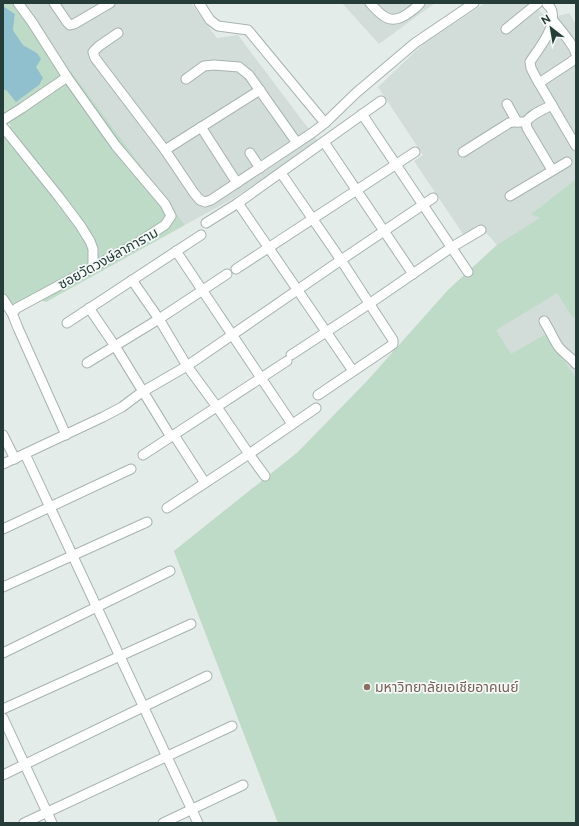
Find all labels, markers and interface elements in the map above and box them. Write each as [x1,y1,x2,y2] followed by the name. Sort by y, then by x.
[531,8,571,48] north arrow
[539,12,553,28] text: N
[55,224,161,292] street label: ซอยวัดวงษ์ลาภาราม
[375,679,519,695] place label: มหาวิทยาลัยเอเชียอาคเนย์
[362,682,372,692] marker: มหาวิทยาลัยเอเชียอาคเนย์

